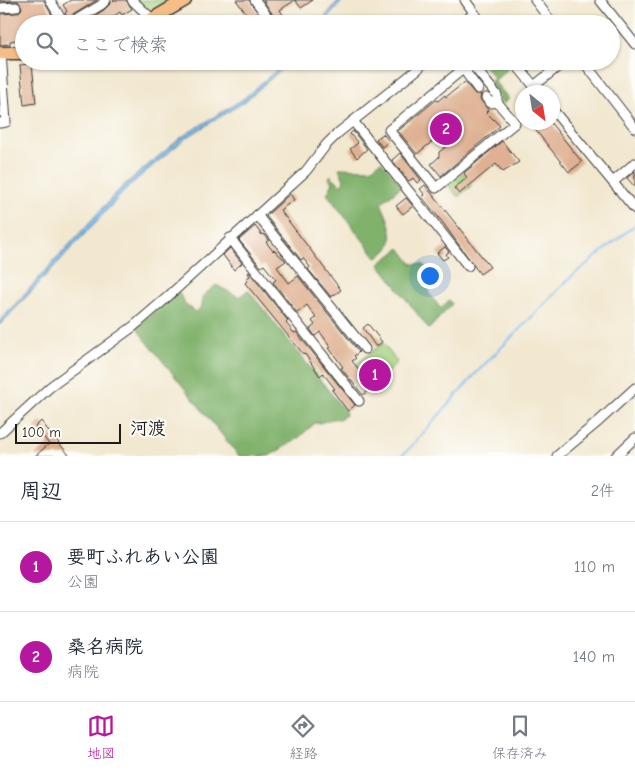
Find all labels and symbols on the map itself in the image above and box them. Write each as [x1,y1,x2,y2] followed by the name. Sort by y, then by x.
[515,85,560,130] north arrow
[430,110,462,148] pin: 2
[417,263,443,289] your location
[359,356,391,394] pin: 1
[130,418,166,439] district label: 河渡
[15,421,121,444] scale bar

